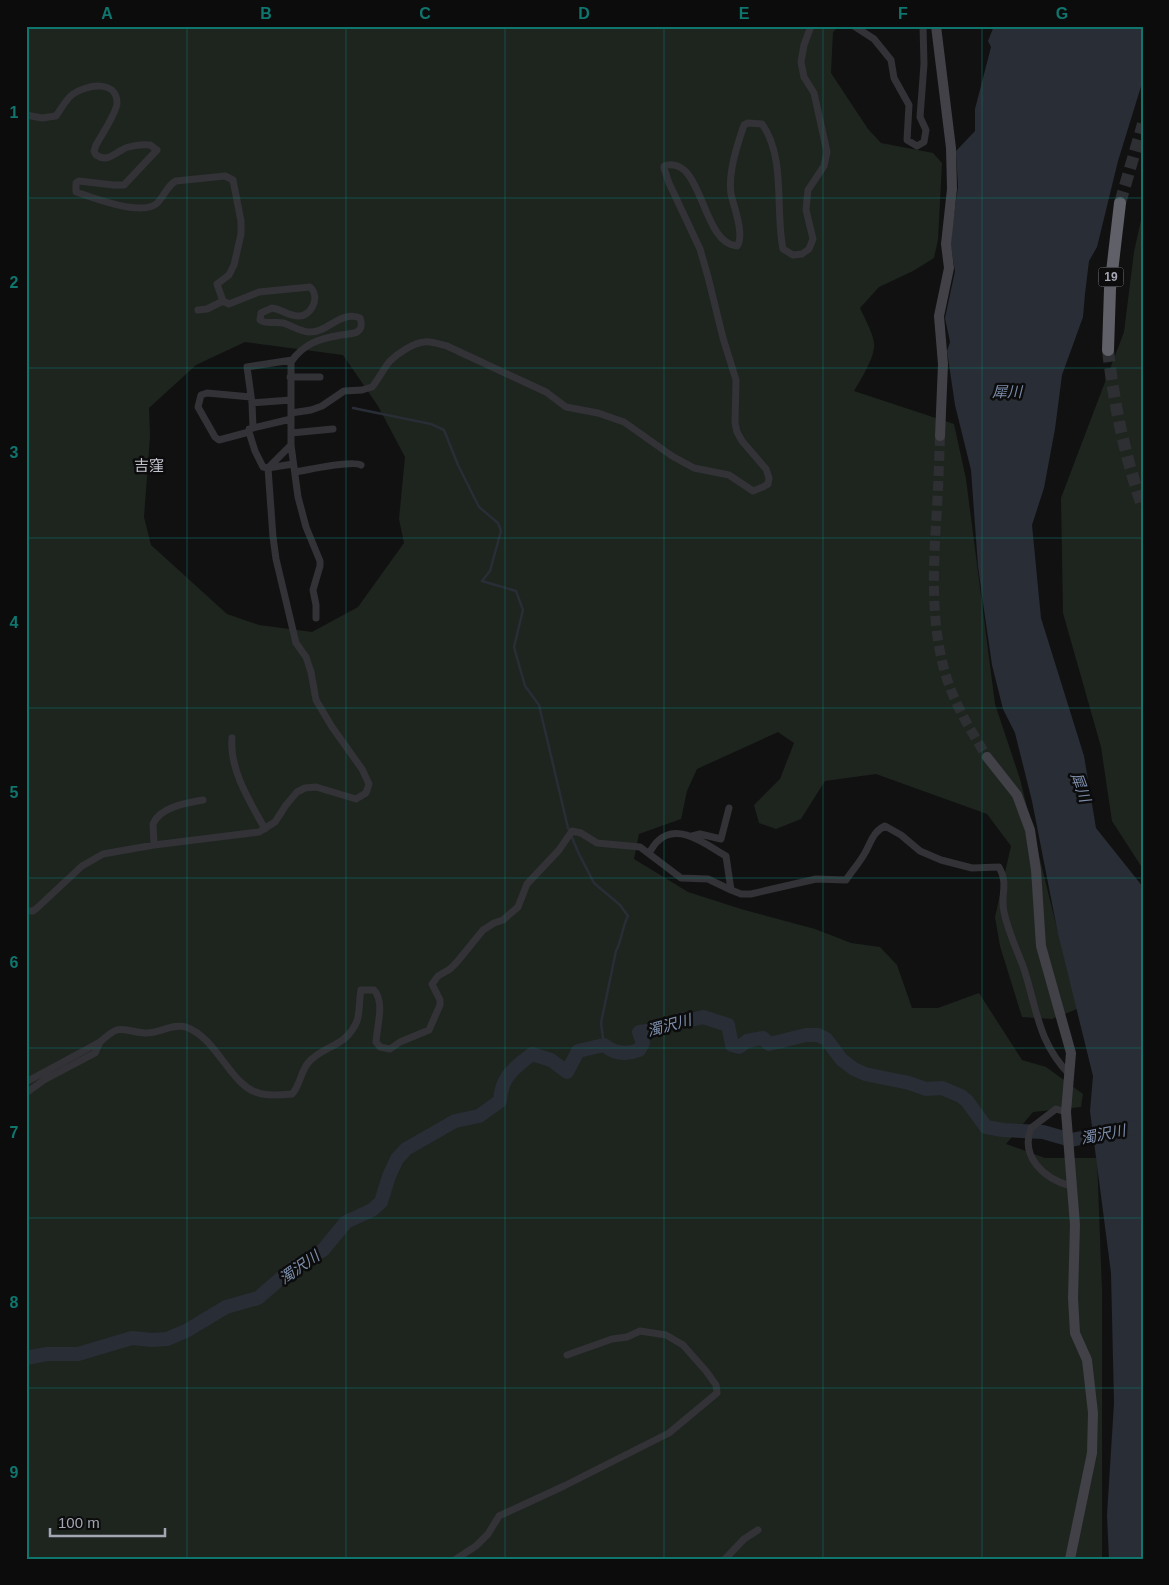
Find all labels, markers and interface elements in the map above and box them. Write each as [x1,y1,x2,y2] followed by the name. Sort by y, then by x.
[101,5,113,22] text: A
[260,5,272,22] text: B
[419,5,431,22] text: C
[578,5,590,22] text: D
[739,5,750,22] text: E
[898,5,908,22] text: F
[1056,5,1068,22] text: G
[10,104,19,121] text: 1
[1098,268,1124,286] road number: 19
[10,274,19,291] text: 2
[992,383,1024,400] water label: 犀川
[10,444,19,461] text: 3
[134,457,164,474] district label: 吉窪
[10,614,19,631] text: 4
[1068,770,1095,806] water label: 犀川
[10,784,19,801] text: 5
[10,954,19,971] text: 6
[645,1010,695,1039] water label: 濁沢川
[1079,1121,1129,1147] water label: 濁沢川
[10,1124,19,1141] text: 7
[276,1246,324,1287] water label: 濁沢川
[10,1294,19,1311] text: 8
[10,1464,19,1481] text: 9
[50,1505,165,1537] scale bar
[58,1514,100,1531] text: 100 m

